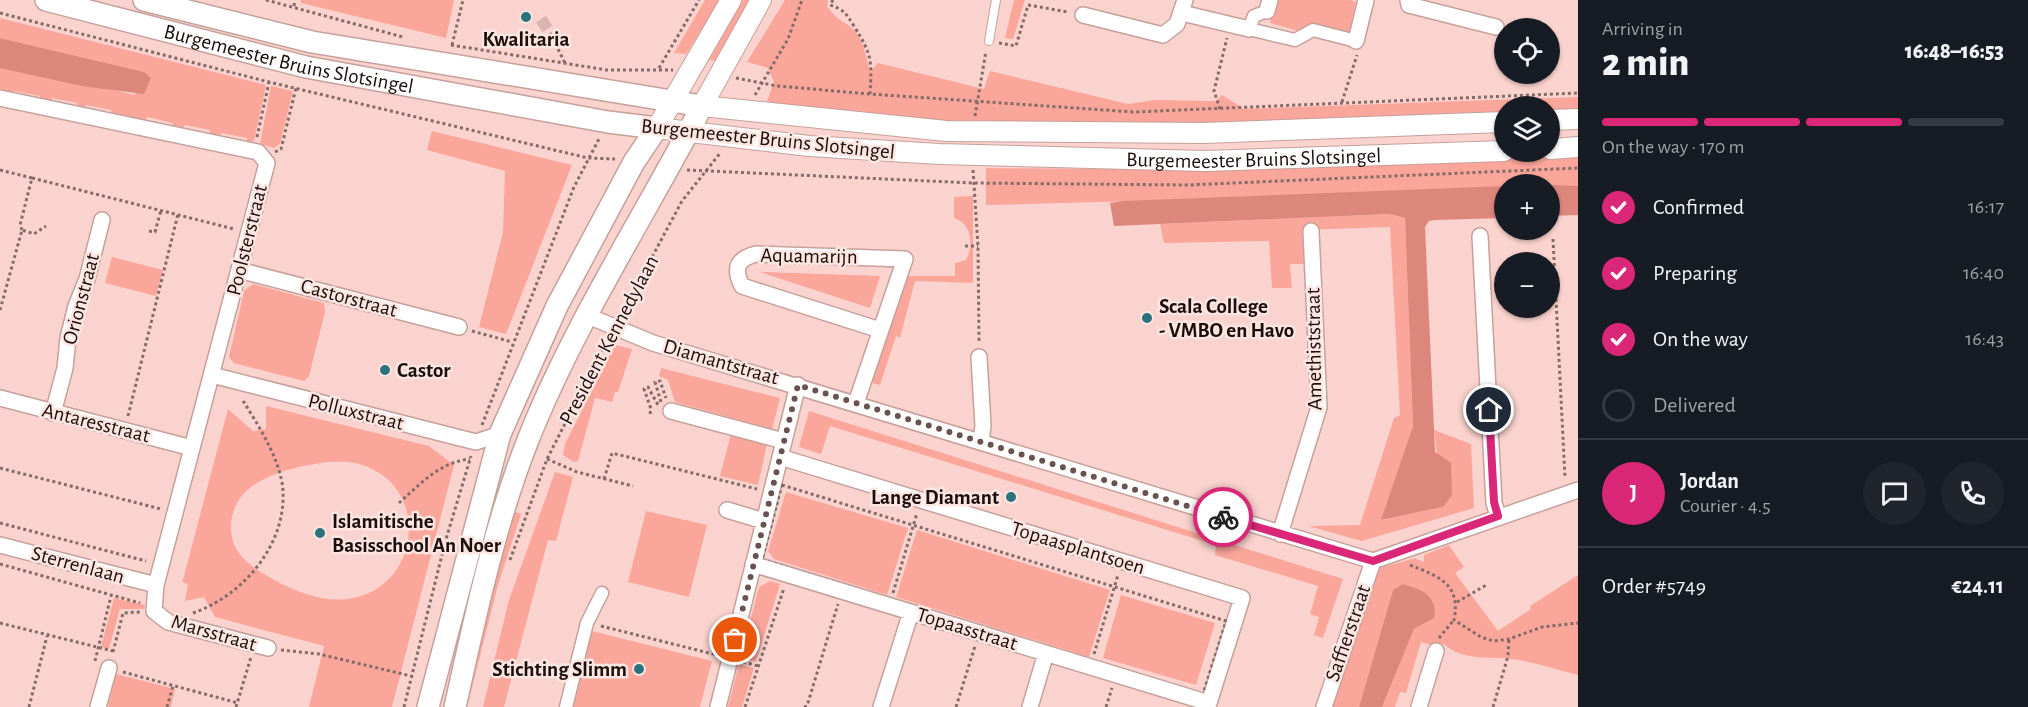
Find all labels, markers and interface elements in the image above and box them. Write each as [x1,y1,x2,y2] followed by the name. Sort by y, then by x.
[519,10,533,24] marker: Kwalitaria
[1494,18,1560,318] map controls
[1494,18,1560,84] button: locate
[1602,19,1683,39] text: Arriving in
[162,20,415,97] street label: Burgemeester Bruins Slotsingel
[482,29,570,50] place label: Kwalitaria
[1905,40,2004,62] text: 16:48–16:53
[1602,44,1689,83] text: 2 min
[1494,96,1560,162] button: layers
[640,115,896,163] street label: Burgemeester Bruins Slotsingel
[1602,137,1745,157] text: On the way · 170 m
[1126,145,1382,172] street label: Burgemeester Bruins Slotsingel
[1494,174,1560,240] button: +
[223,182,271,298] street label: Poolsterstraat
[1602,191,1635,224] icon: check
[1653,196,1744,218] text: Confirmed
[1968,197,2004,217] text: 16:17
[760,245,858,267] street label: Aquamarijn
[59,251,103,347] street label: Orionstraat
[556,252,662,428] street label: President Kennedylaan
[1494,252,1560,318] button: −
[1602,257,1635,290] icon: check
[1653,262,1737,284] text: Preparing
[1963,263,2004,283] text: 16:40
[299,275,400,321] street label: Castorstraat
[1302,287,1326,411] street label: Amethiststraat
[1159,296,1294,341] place label: Scala College - VMBO en Havo
[1140,311,1154,325] marker: Scala College - VMBO en Havo
[1602,323,1635,356] icon: check
[1653,328,1748,350] text: On the way
[1965,329,2004,349] text: 16:43
[661,335,781,389] street label: Diamantstraat
[397,360,451,381] place label: Castor
[378,363,392,377] marker: Castor
[1463,384,1514,435] pin
[306,390,406,434] street label: Polluxstraat
[1472,393,1505,426] icon: home
[1653,394,1736,416] text: Delivered
[40,399,152,447] street label: Antaresstraat
[1863,462,1926,525] button: chat
[1941,462,2004,525] button: phone
[1680,470,1739,492] text: Jordan
[1630,482,1637,504] text: J
[871,487,999,508] place label: Lange Diamant
[1193,487,1253,547] courier
[1004,490,1018,504] marker: Lange Diamant
[1680,496,1771,516] text: Courier · 4.5
[1207,501,1240,534] icon: bike
[332,511,502,556] place label: Islamitische Basisschool An Noer
[1009,518,1147,578] street label: Topaasplantsoen
[313,526,327,540] marker: Islamitische Basisschool An Noer
[29,543,127,587] street label: Sterrenlaan
[1602,575,1706,597] text: Order #5749
[1951,575,2004,597] text: €24.11
[1322,582,1374,684] street label: Saffierstraat
[914,604,1020,654] street label: Topaasstraat
[169,611,259,655] street label: Marsstraat
[709,614,760,665] pin
[718,623,751,656] icon: bag
[492,659,627,680] place label: Stichting Slimm
[632,662,646,676] marker: Stichting Slimm

